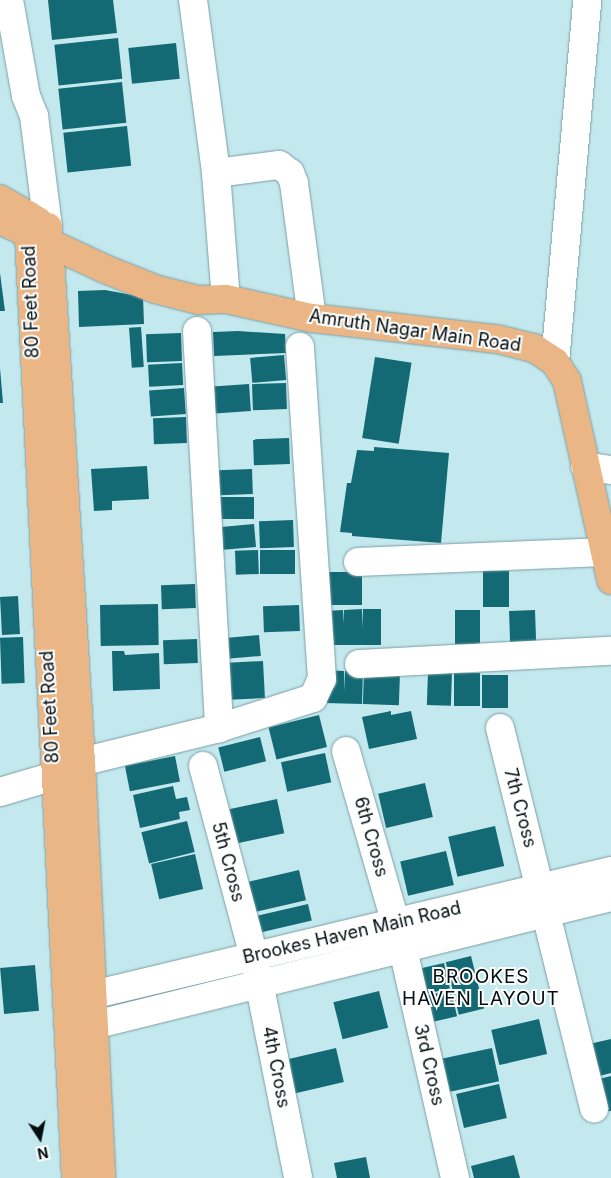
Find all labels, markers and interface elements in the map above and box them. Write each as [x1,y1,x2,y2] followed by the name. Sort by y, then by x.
[18,245,44,359] street label: 80 Feet Road
[308,305,522,357] street label: Amruth Nagar Main Road
[36,650,64,764] street label: 80 Feet Road
[499,766,541,850] street label: 7th Cross
[349,795,393,879] street label: 6th Cross
[207,820,249,904] street label: 5th Cross
[241,897,463,969] street label: Brookes Haven Main Road
[401,966,561,1010] district label: BROOKES HAVEN LAYOUT
[409,1022,449,1108] street label: 3rd Cross
[258,1024,294,1110] street label: 4th Cross
[15,1113,65,1163] north arrow
[36,1144,50,1163] text: N

